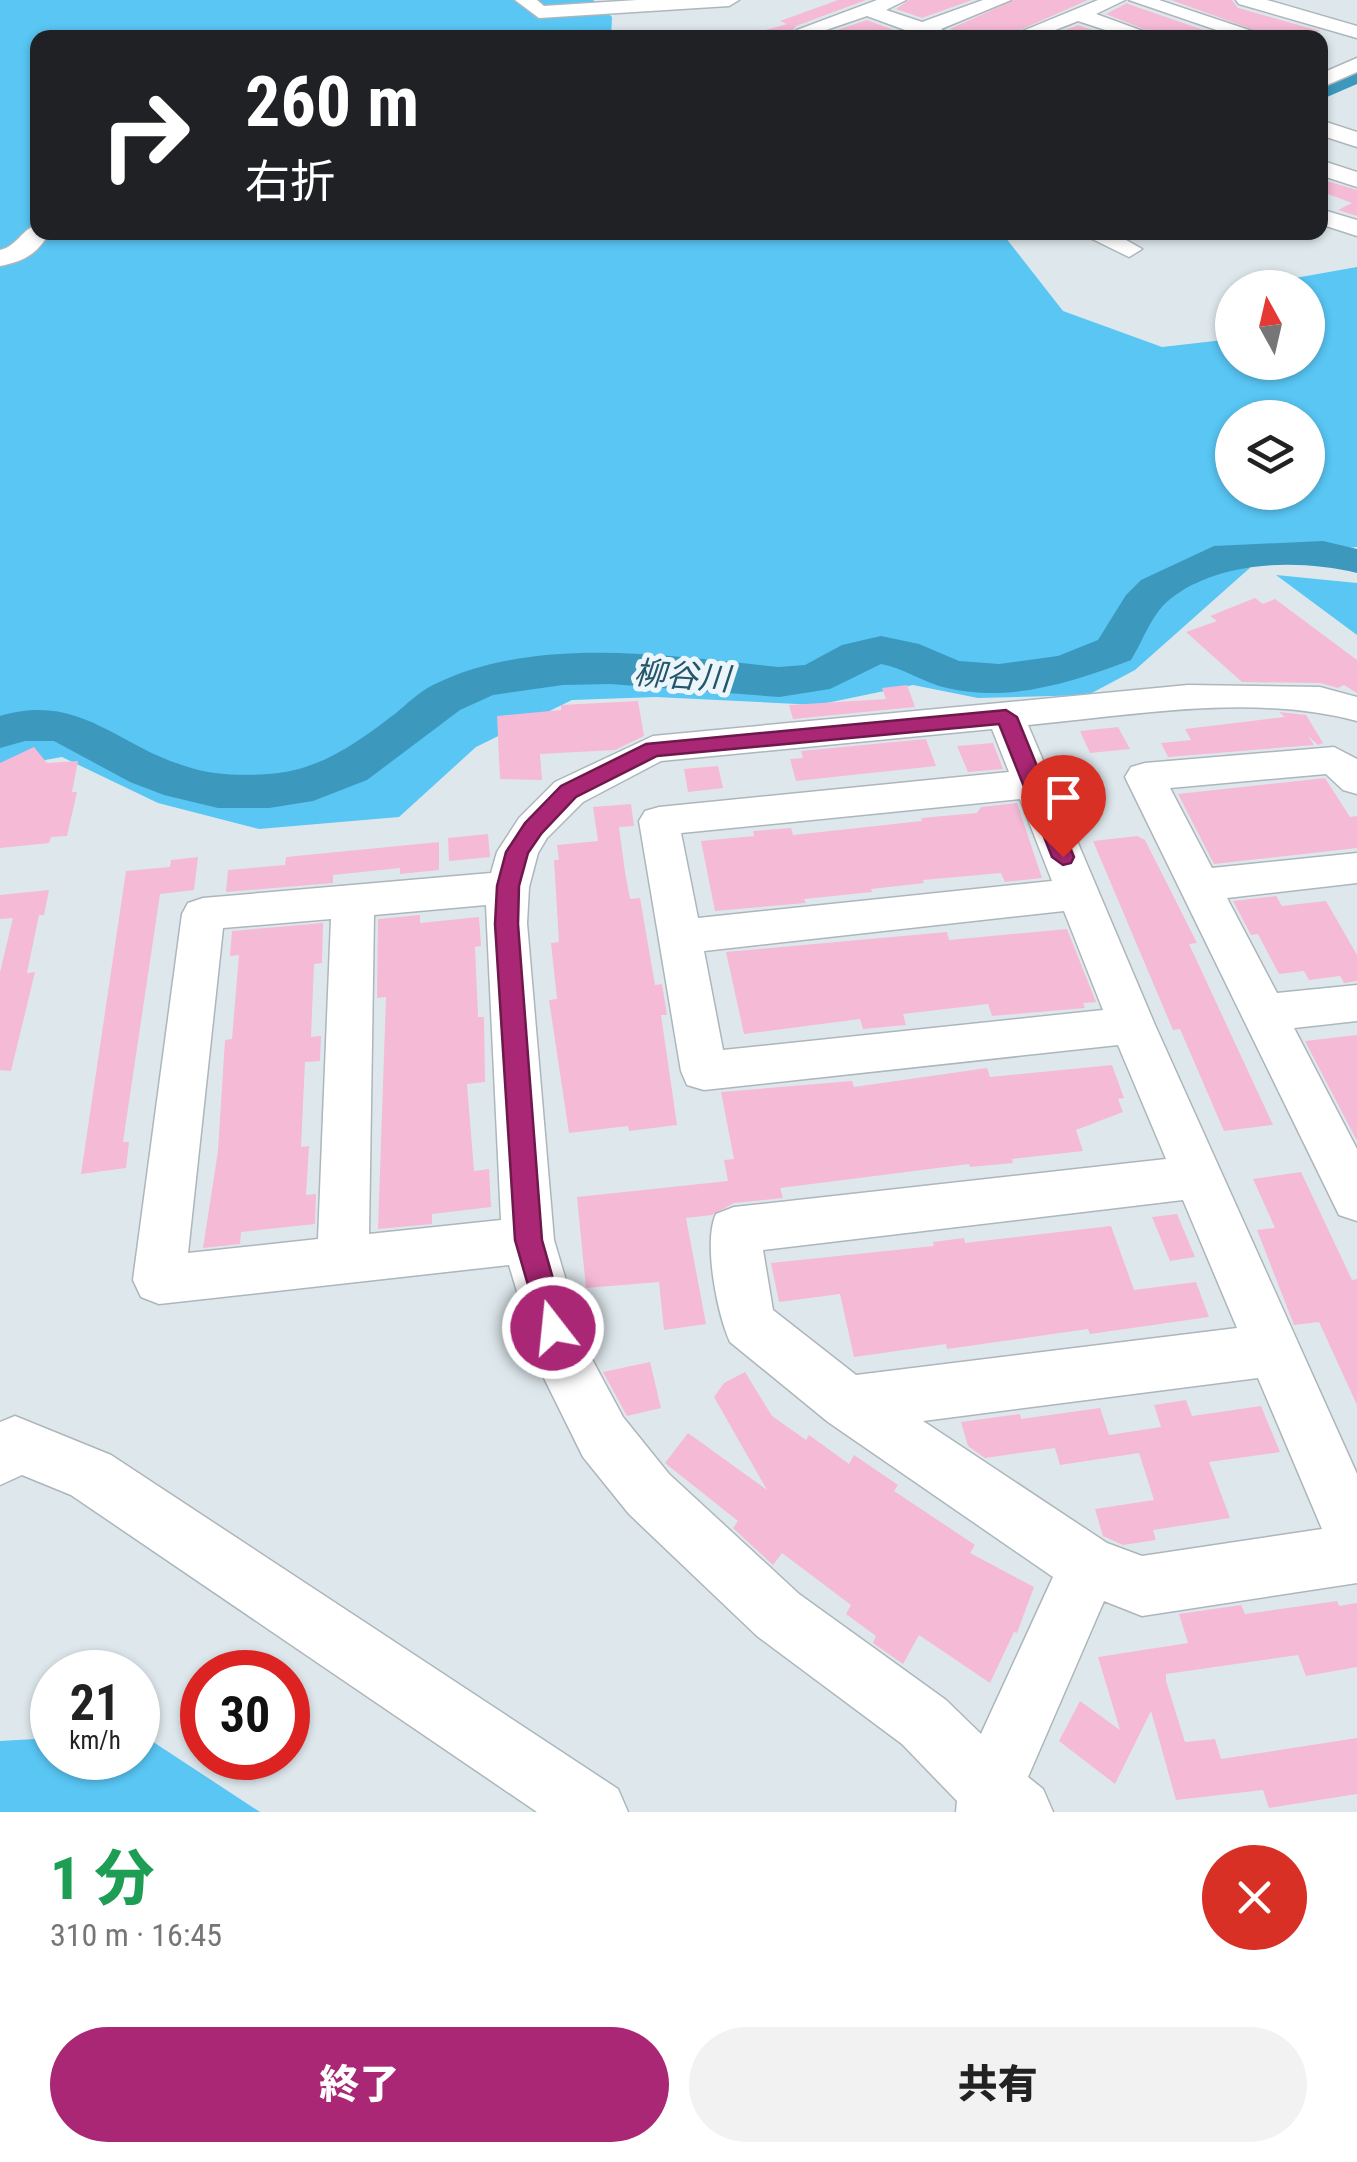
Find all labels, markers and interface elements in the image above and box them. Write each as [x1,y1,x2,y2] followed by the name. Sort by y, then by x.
[245,61,419,143] text: 260 m
[80,70,210,200] icon: right
[245,155,335,208] text: 右折
[1215,270,1325,380] north arrow
[1215,270,1325,510] map controls
[1215,400,1325,510] button: layers
[633,654,734,699] water label: 柳谷川
[1021,755,1106,858] pin
[1036,770,1091,825] icon: arrive
[501,1276,605,1380] position arrow
[180,1650,310,1780] speed limit sign: 30
[70,1674,120,1732] text: 21
[69,1726,121,1755] text: km/h
[50,1843,154,1914] text: 1 分
[1202,1845,1307,1950] button: close
[50,1916,222,1954] text: 310 m · 16:45
[50,2027,669,2142] button: 終了
[689,2027,1307,2142] button: 共有

